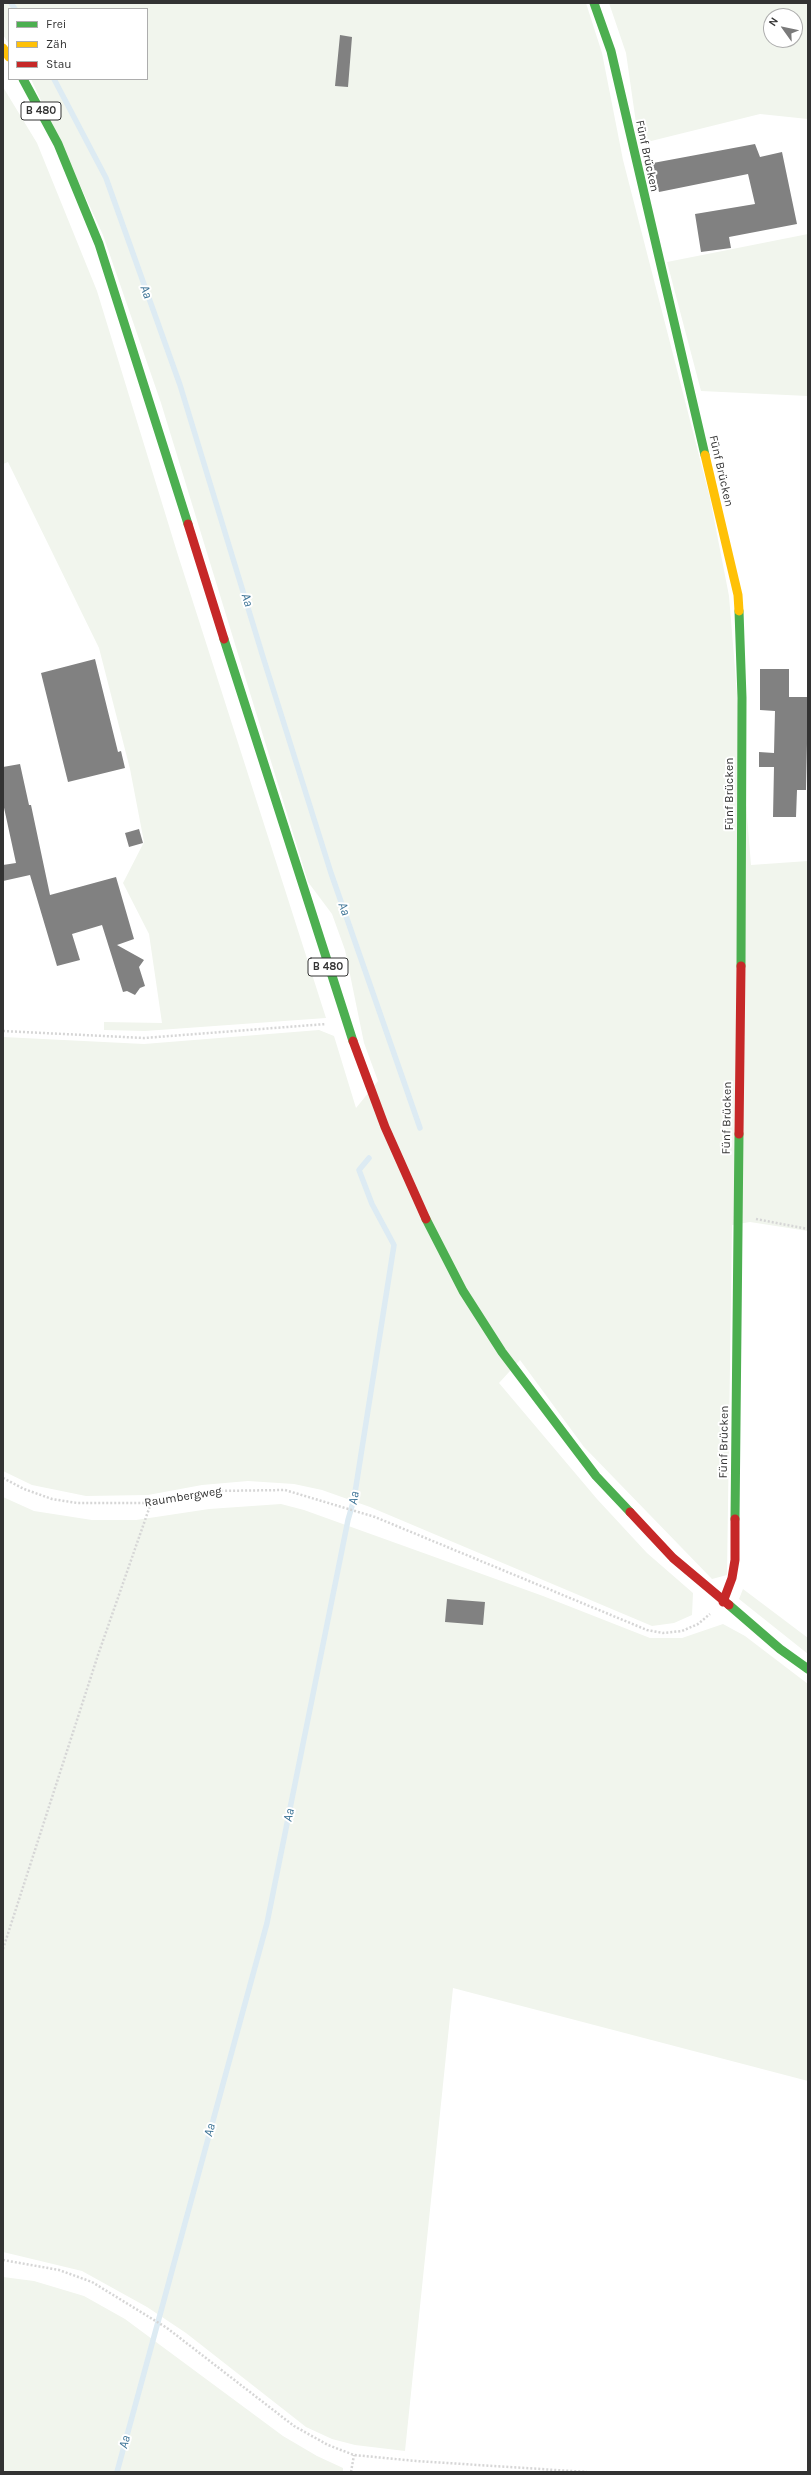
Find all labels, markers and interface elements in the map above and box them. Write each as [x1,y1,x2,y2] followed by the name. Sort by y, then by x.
[8,8,148,80] legend
[763,8,803,48] north arrow
[766,15,781,29] text: N
[46,17,66,31] text: Frei
[46,37,67,51] text: Zäh
[46,57,72,71] text: Stau
[21,102,61,120] road number: B 480
[632,119,662,193] street label: Fünf Brücken
[136,283,156,301] water label: Aa
[706,434,736,508] street label: Fünf Brücken
[238,591,256,609] water label: Aa
[723,758,737,830] street label: Fünf Brücken
[334,900,354,918] water label: Aa
[308,958,348,976] road number: B 480
[719,1081,735,1155] street label: Fünf Brücken
[716,1405,732,1479] street label: Fünf Brücken
[143,1484,223,1510] street label: Raumbergweg
[345,1490,363,1506] water label: Aa
[280,1807,298,1823] water label: Aa
[201,2122,219,2138] water label: Aa
[116,2434,134,2450] water label: Aa

